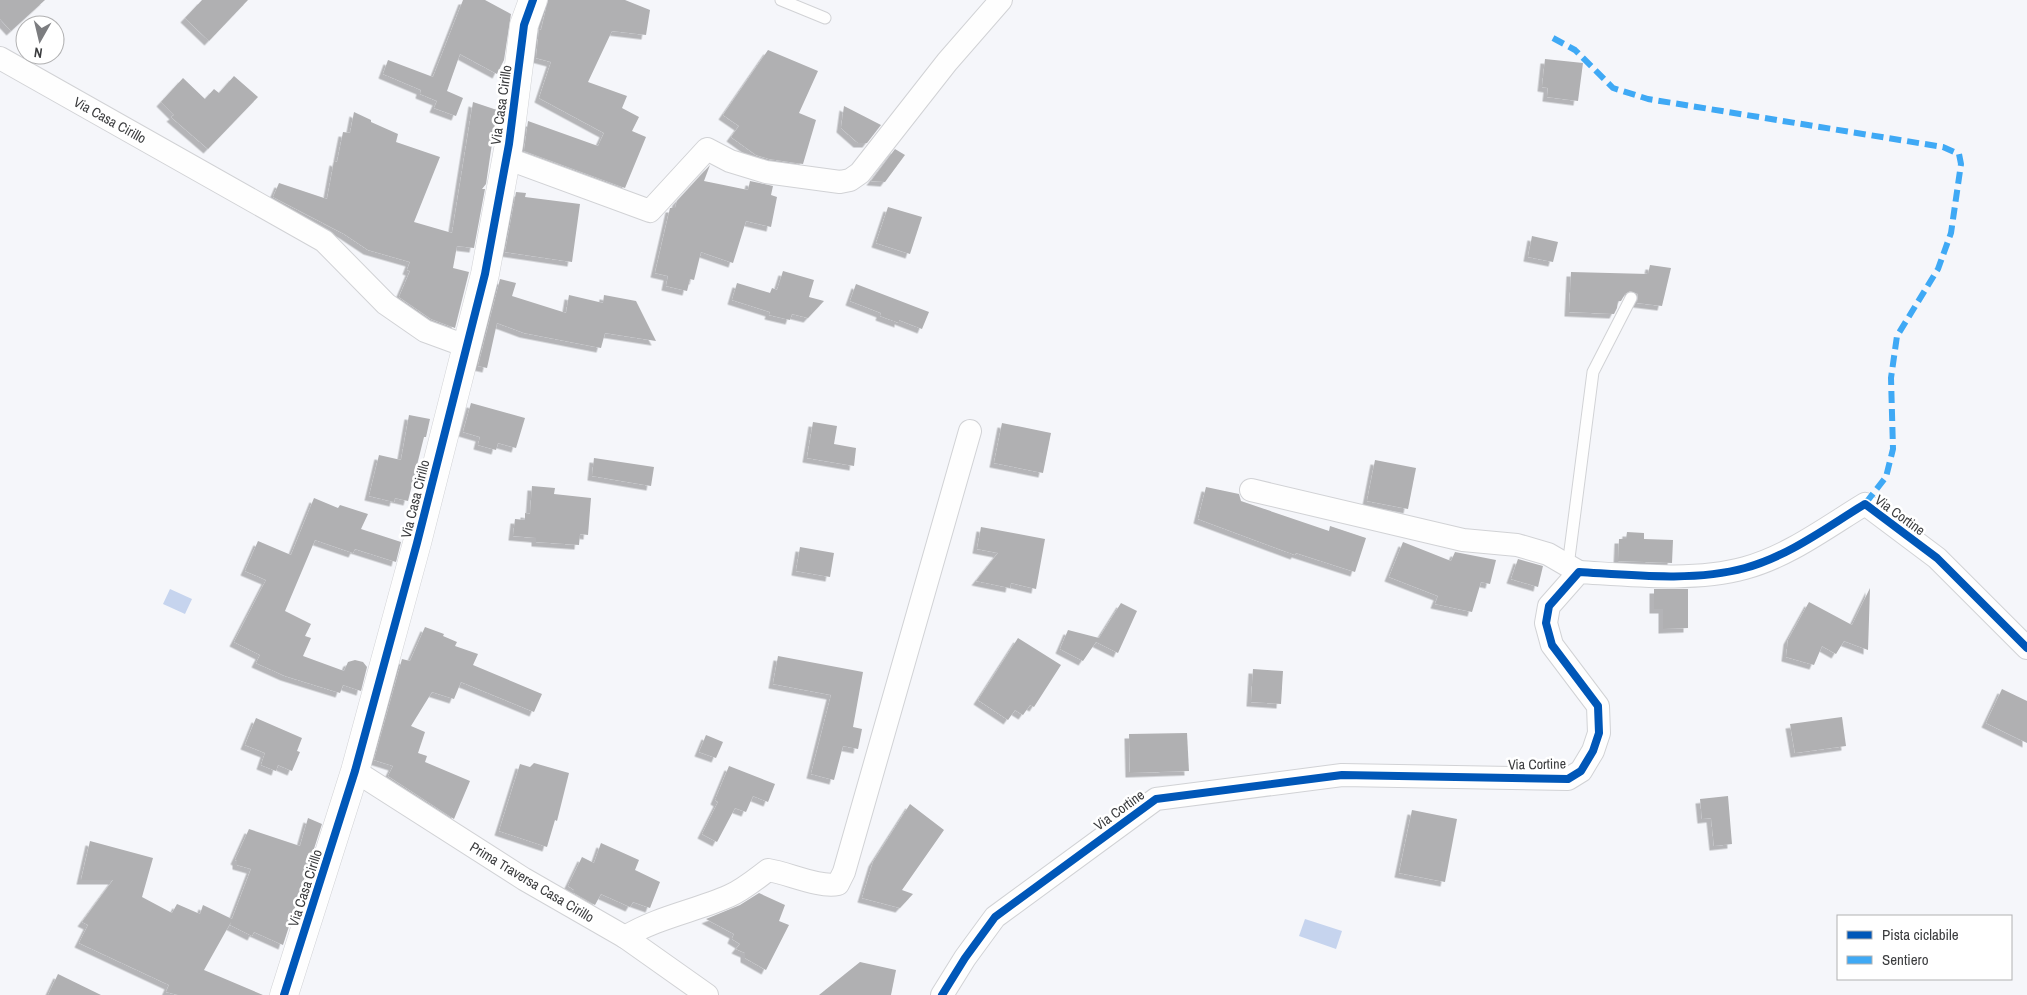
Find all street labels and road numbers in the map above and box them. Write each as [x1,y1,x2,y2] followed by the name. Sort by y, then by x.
[487,64,515,146] street label: Via Casa Cirillo
[71,93,149,147] street label: Via Casa Cirillo
[397,458,433,540] street label: Via Casa Cirillo
[1871,491,1929,539] street label: Via Cortine
[1508,754,1566,774] street label: Via Cortine
[1090,786,1148,834] street label: Via Cortine
[467,838,597,926] street label: Prima Traversa Casa Cirillo
[284,847,326,929] street label: Via Casa Cirillo

